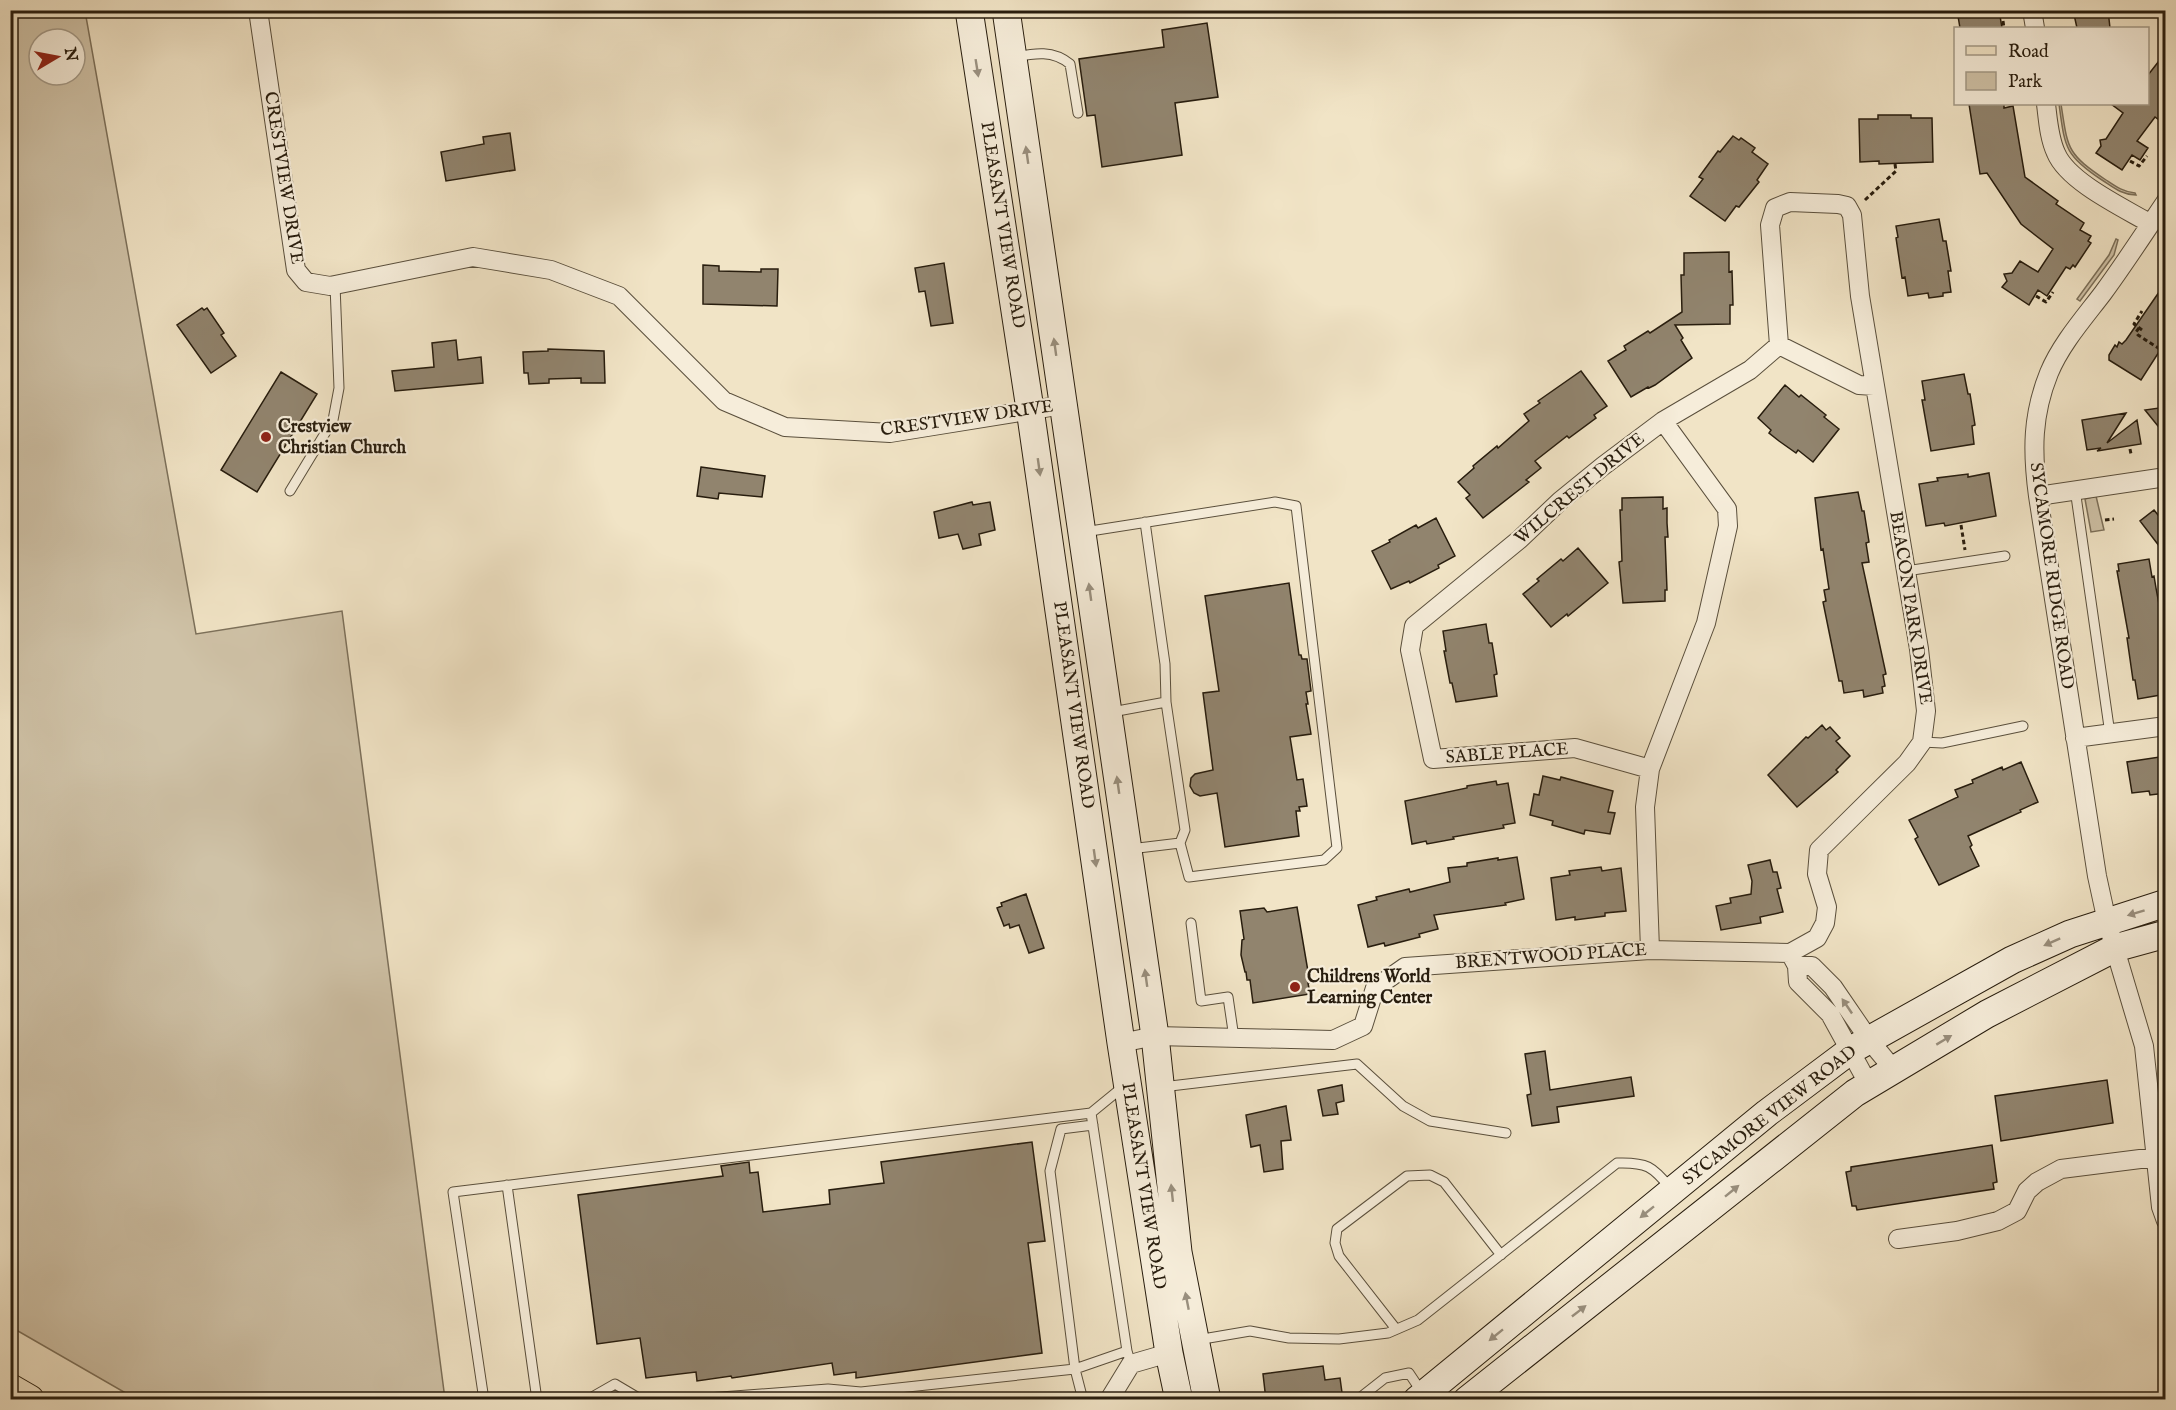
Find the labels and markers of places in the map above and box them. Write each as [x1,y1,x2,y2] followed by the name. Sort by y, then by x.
[278,416,406,460] place label: Crestview Christian Church
[259,430,273,444] marker: Crestview Christian Church
[1307,966,1432,1010] place label: Childrens World Learning Center
[1288,980,1302,994] marker: Childrens World Learning Center

